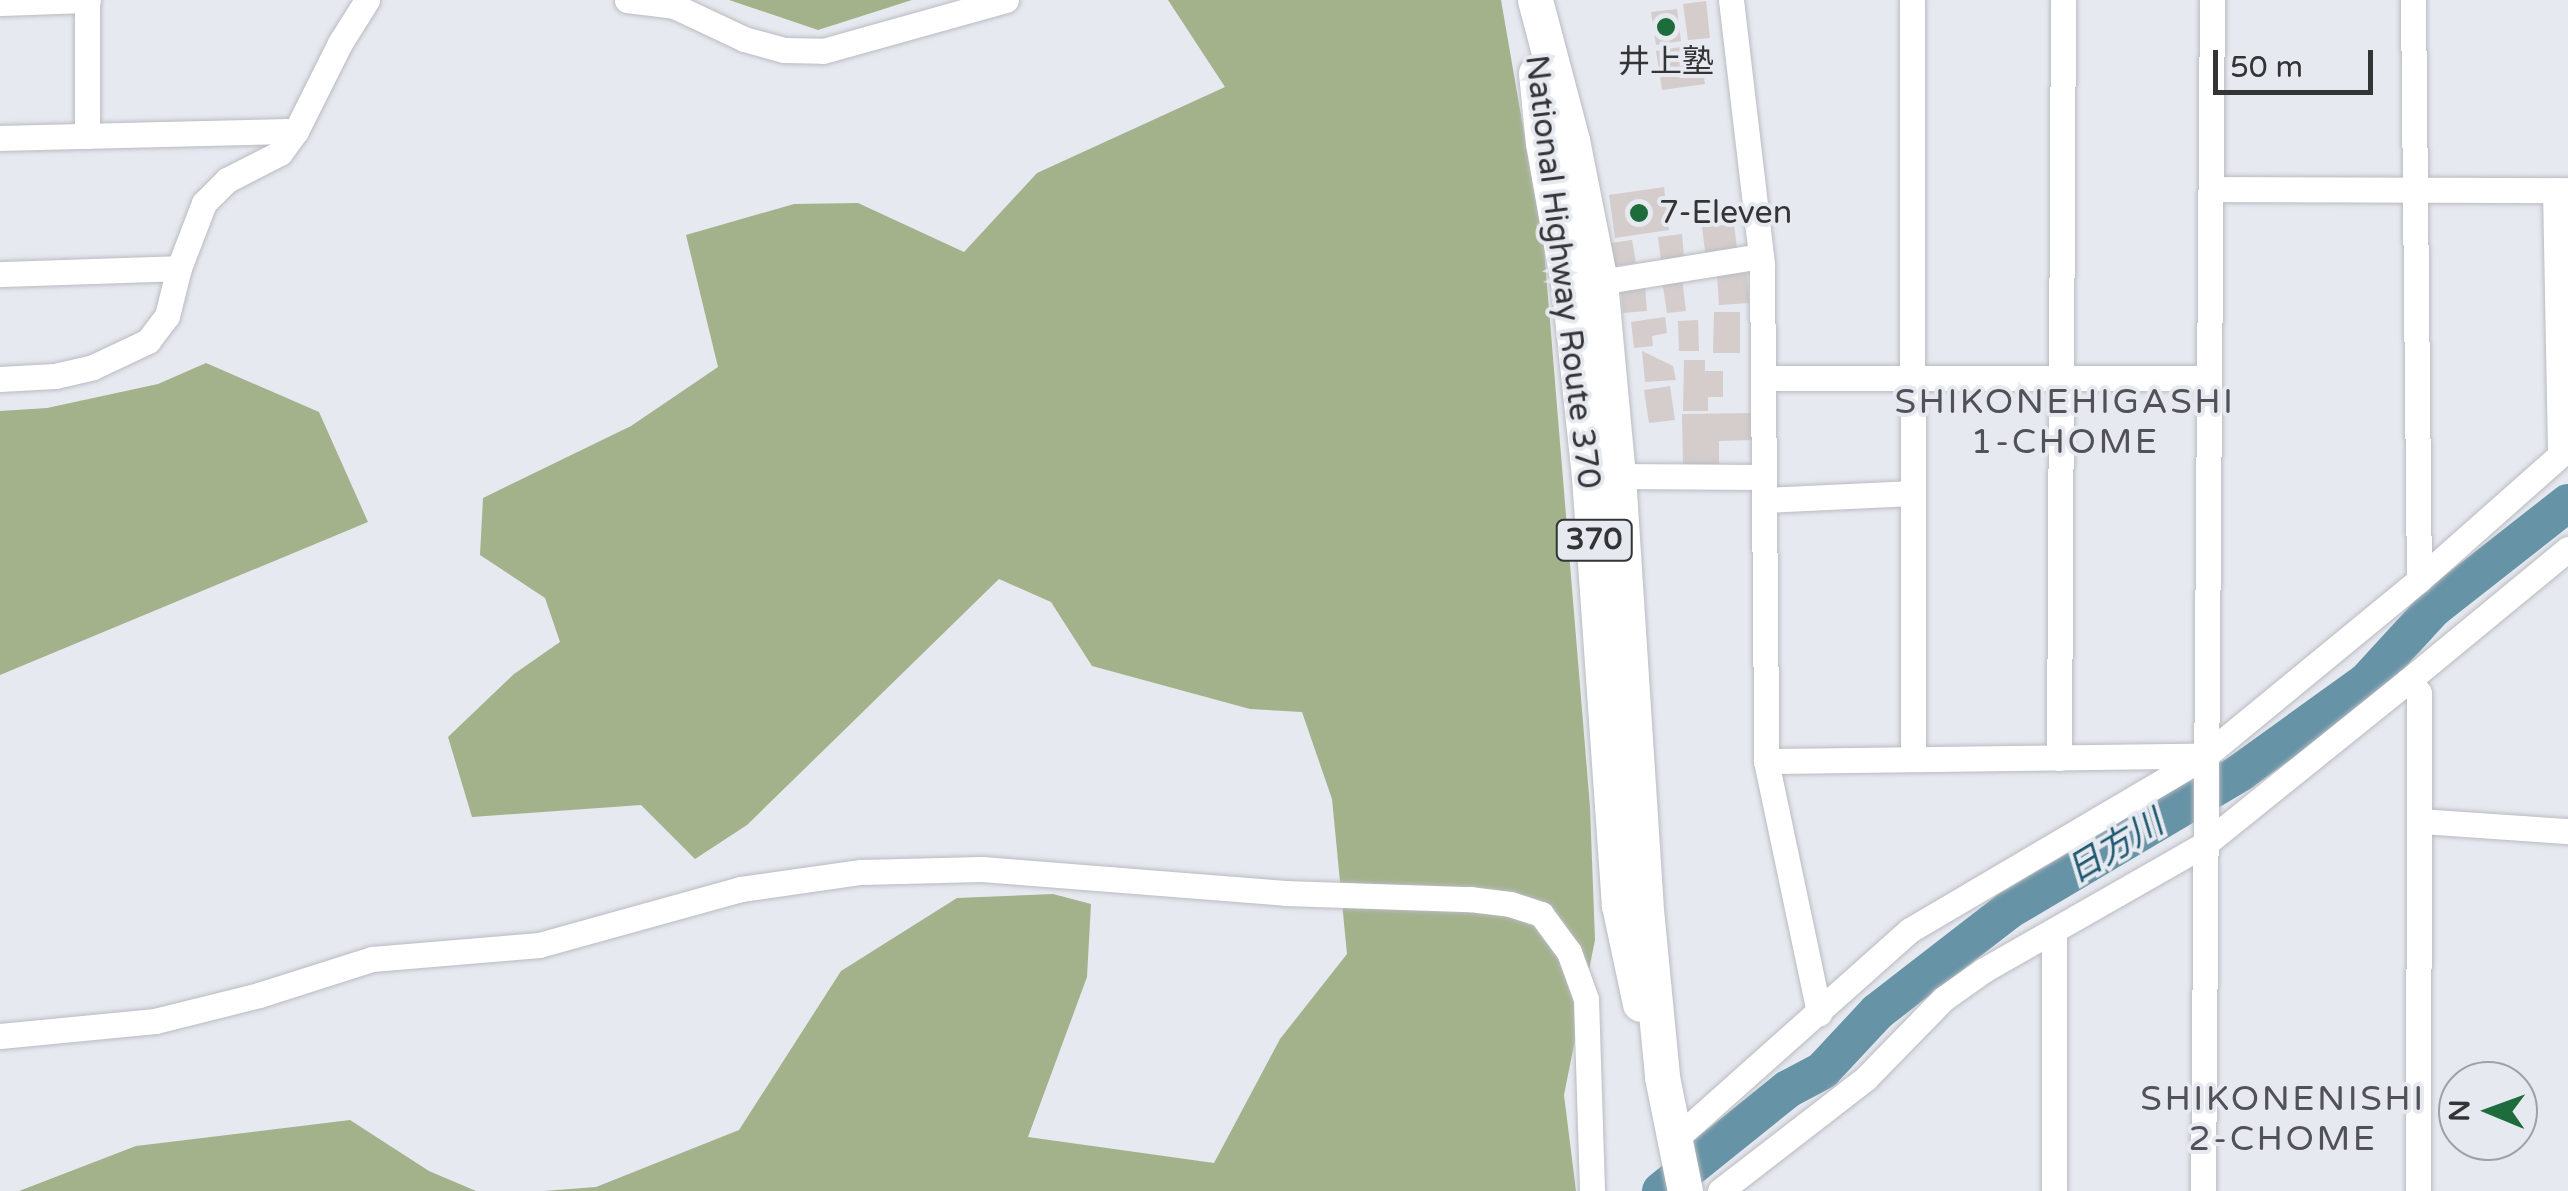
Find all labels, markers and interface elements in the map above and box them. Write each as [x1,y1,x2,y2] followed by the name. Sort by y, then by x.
[1655,16,1677,38] marker: 井上塾
[2218,30,2378,92] scale bar
[1618,43,1714,81] place label: 井上塾
[2230,49,2303,86] text: 50 m
[1516,53,1608,491] street label: National Highway Route 370
[1659,194,1792,232] place label: 7-Eleven
[1628,202,1650,224] marker: 7-Eleven
[1894,381,2236,463] district label: SHIKONEHIGASHI 1-CHOME
[1554,515,1634,565] road number: 370
[2059,802,2171,892] water label: 日方川
[2438,1061,2538,1161] north arrow
[2140,1078,2426,1160] district label: SHIKONENISHI 2-CHOME
[2443,1099,2477,1122] text: N

